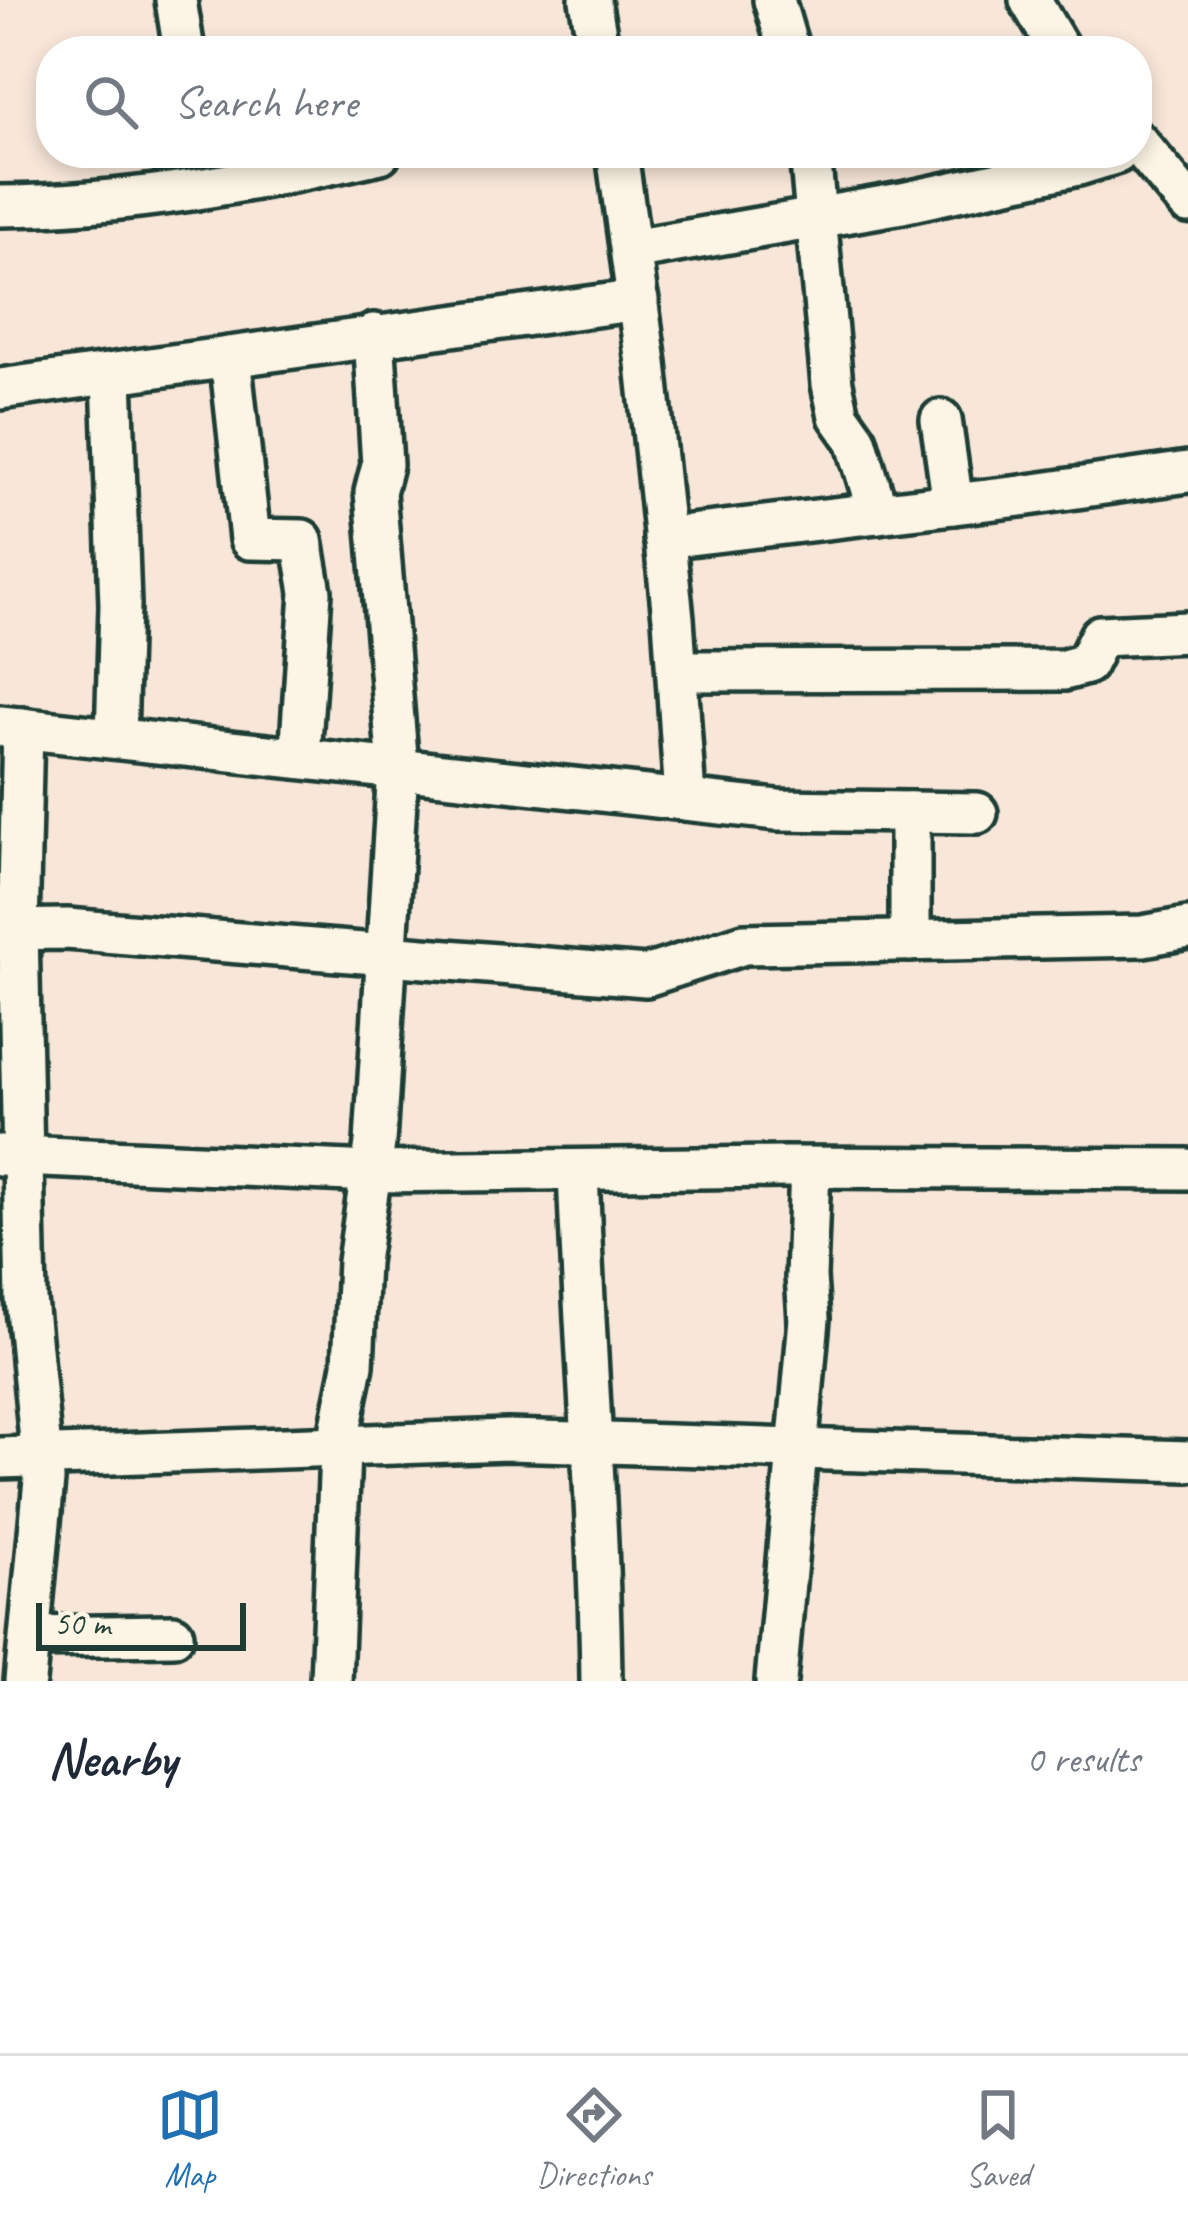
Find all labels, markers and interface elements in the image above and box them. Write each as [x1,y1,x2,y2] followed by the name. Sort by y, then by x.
[36,36,1152,168] search box
[78,69,144,135] icon: search
[174,74,357,131] text: Search here
[36,1597,246,1650] scale bar
[54,1603,110,1645] text: 50 m
[48,1727,176,1791] text: Nearby
[1026,1735,1140,1784] text: 0 results
[157,2082,223,2196] tab: Map
[537,2082,651,2196] tab: Directions
[965,2082,1031,2196] tab: Saved

